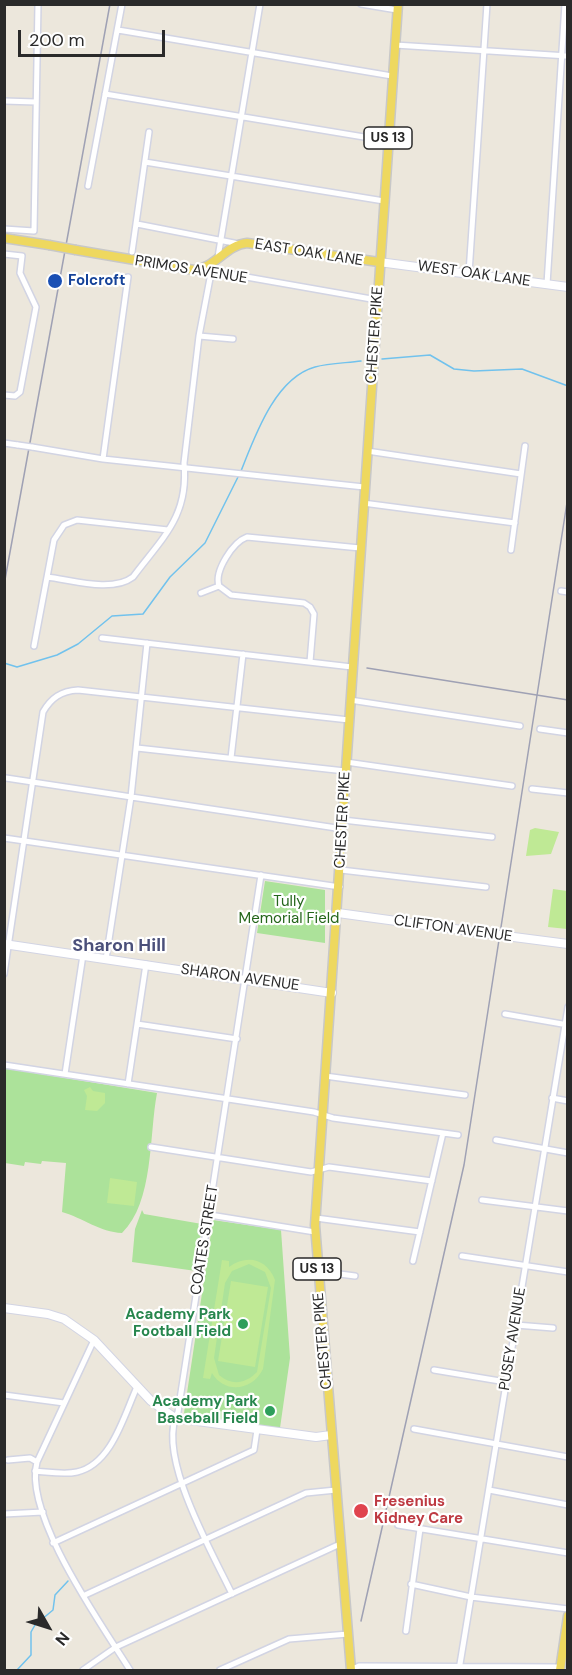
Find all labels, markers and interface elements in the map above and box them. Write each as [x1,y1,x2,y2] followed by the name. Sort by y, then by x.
[21,18,168,56] scale bar
[29,28,85,52] text: 200 m
[364,127,412,149] road number: US 13
[253,236,365,270] street label: EAST OAK LANE
[133,252,249,288] street label: PRIMOS AVENUE
[416,257,532,291] street label: WEST OAK LANE
[46,272,64,290] marker: Folcroft
[68,272,125,290] place label: Folcroft
[363,286,387,384] street label: CHESTER PIKE
[331,771,355,869] street label: CHESTER PIKE
[239,893,339,928] park label: Tully Memorial Field
[392,912,514,946] street label: CLIFTON AVENUE
[72,935,166,957] district label: Sharon Hill
[180,961,300,995] street label: SHARON AVENUE
[187,1184,223,1296] street label: COATES STREET
[293,1258,341,1280] road number: US 13
[496,1286,530,1392] street label: PUSEY AVENUE
[310,1292,336,1390] street label: CHESTER PIKE
[125,1306,231,1341] place label: Academy Park Football Field
[236,1317,250,1331] marker: Academy Park Football Field
[152,1393,258,1428] place label: Academy Park Baseball Field
[263,1404,277,1418] marker: Academy Park Baseball Field
[374,1493,463,1528] place label: Fresenius Kidney Care
[352,1502,370,1520] marker: Fresenius Kidney Care
[18,1597,78,1657] north arrow
[51,1627,74,1650] text: N

